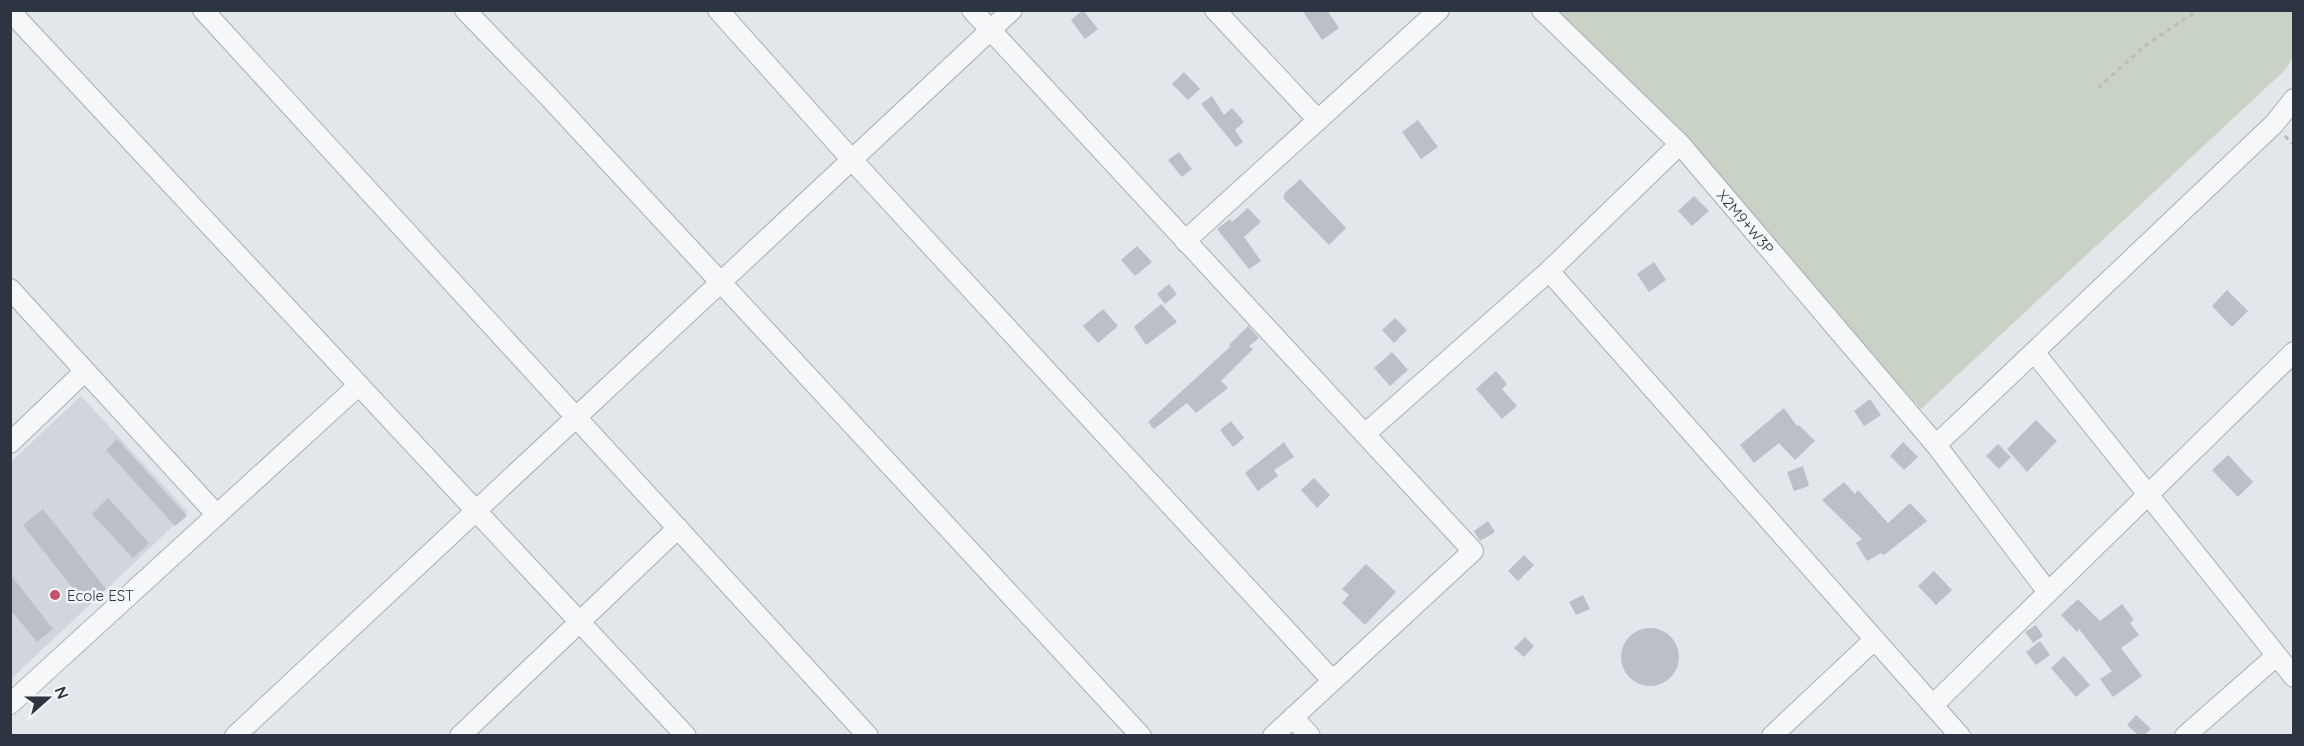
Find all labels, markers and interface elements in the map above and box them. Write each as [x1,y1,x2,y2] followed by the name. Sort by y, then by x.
[1713,186,1778,257] street label: X2M9+W3P
[67,586,134,605] place label: Ecole EST
[48,588,62,602] marker: Ecole EST
[18,668,78,728] north arrow
[51,684,73,702] text: N

